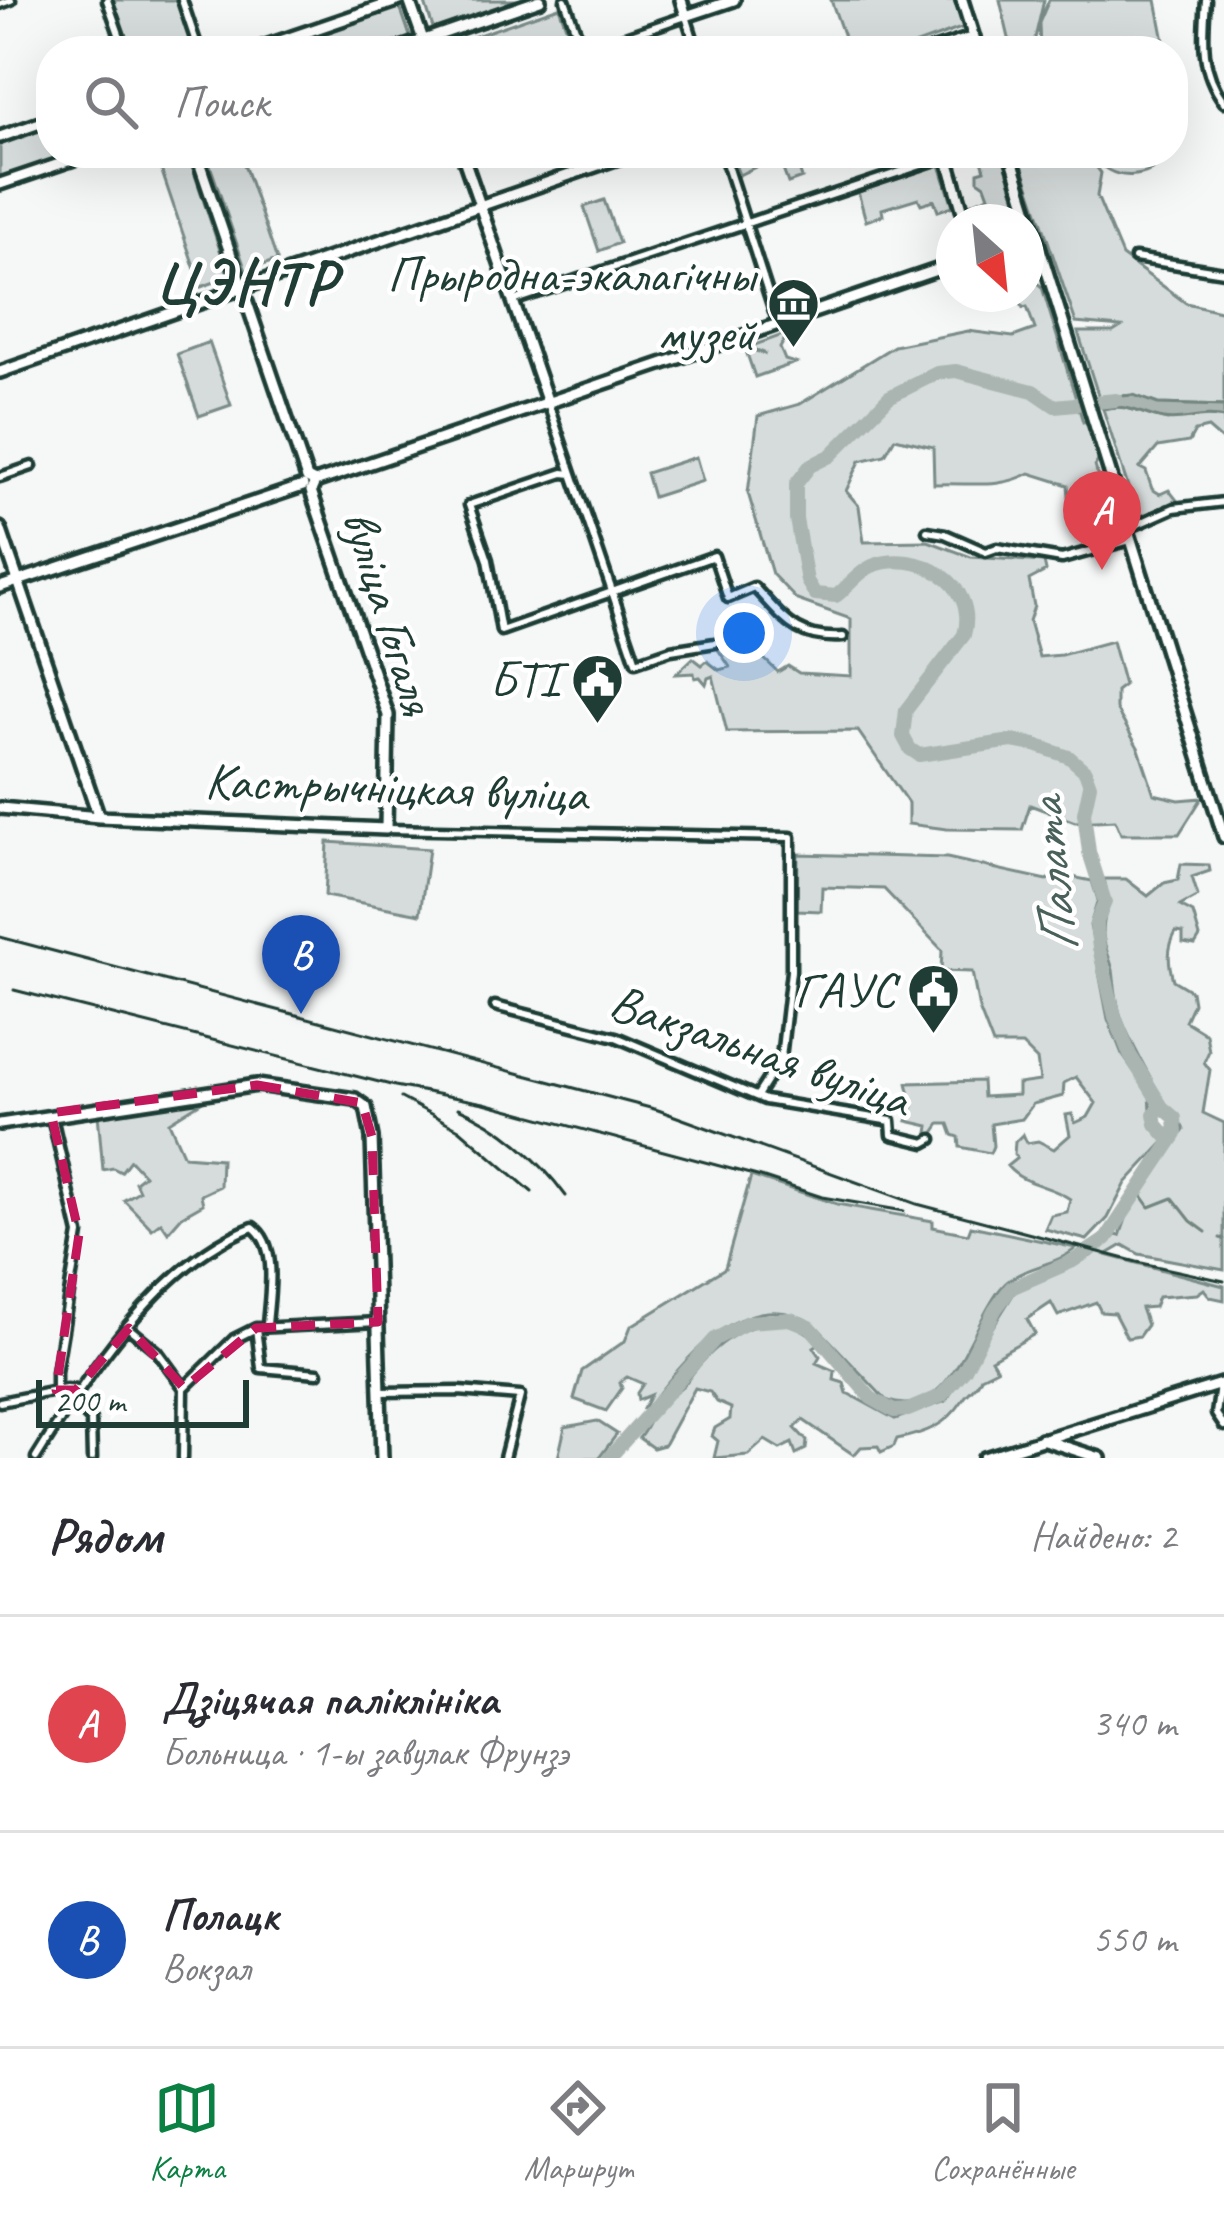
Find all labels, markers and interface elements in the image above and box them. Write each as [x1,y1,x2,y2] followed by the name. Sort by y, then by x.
[36,36,1188,168] search box
[78,69,144,135] icon: search
[174,74,269,131] text: Поиск
[936,204,1044,312] north arrow
[387,242,759,365] place label: Прыродна-экалагічны музей
[154,243,344,322] district label: ЦЭНТР
[766,275,822,349] museum icon: Прыродна-экалагічны музей
[1063,471,1141,570] pin: A
[328,502,451,723] street label: вуліца Гогаля
[714,603,774,663] your location
[489,647,570,711] place label: БТІ
[570,651,626,725] public building icon: БТІ
[204,748,592,826] street label: Кастрычніцкая вуліца
[1010,790,1094,956] water label: Палата
[262,915,340,1014] pin: B
[794,958,901,1022] place label: ГАУС
[906,962,962,1036] public building icon: ГАУС
[602,969,922,1132] street label: Вакзальная вуліца
[36,1374,249,1427] scale bar
[54,1380,125,1422] text: 200 m
[48,1504,162,1568] text: Рядом
[1031,1512,1176,1561] text: Найдено: 2
[162,1671,498,1728] text: Дзіцячая паліклініка
[77,1699,97,1748] text: A
[1092,1699,1176,1748] text: 340 m
[162,1728,568,1777] text: Больница · 1-ы завулак Фрунзэ
[162,1887,279,1944] text: Полацк
[77,1915,97,1964] text: B
[1092,1915,1176,1964] text: 550 m
[162,1944,250,1993] text: Вокзал
[149,2075,225,2189] tab: Карта
[524,2075,633,2189] tab: Маршрут
[931,2075,1075,2189] tab: Сохранённые

